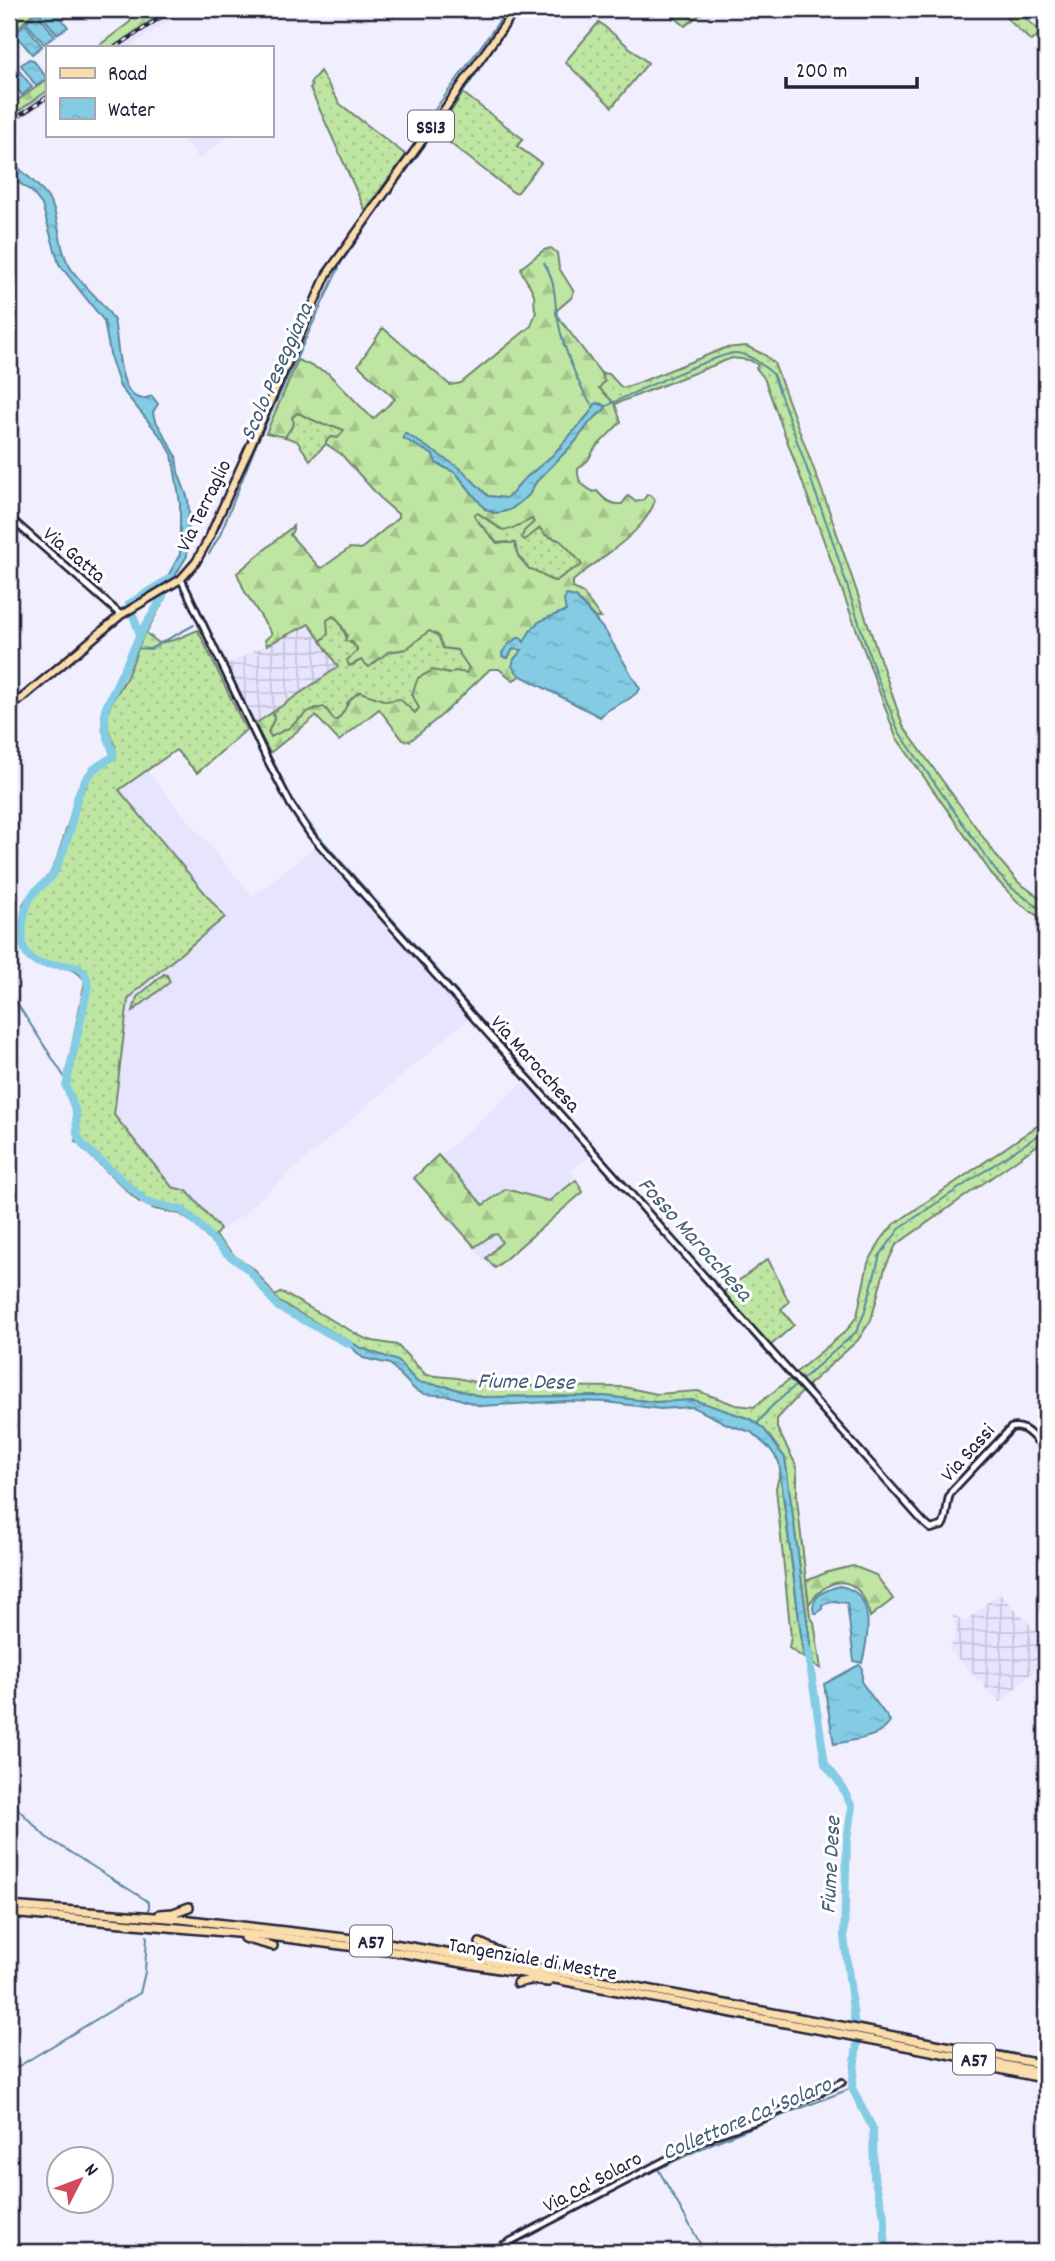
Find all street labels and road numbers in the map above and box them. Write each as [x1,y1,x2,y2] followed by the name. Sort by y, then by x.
[408,110,454,142] road number: SS13
[171,455,241,557] street label: Via Terraglio
[35,521,112,592] street label: Via Gatta
[482,1010,587,1121] street label: Via Marocchesa
[935,1418,1004,1490] street label: Via Sassi
[350,1926,392,1956] road number: A57
[446,1931,619,1991] street label: Tangenziale di Mestre
[953,2044,995,2074] road number: A57
[539,2145,648,2222] street label: Via Ca' Solaro

